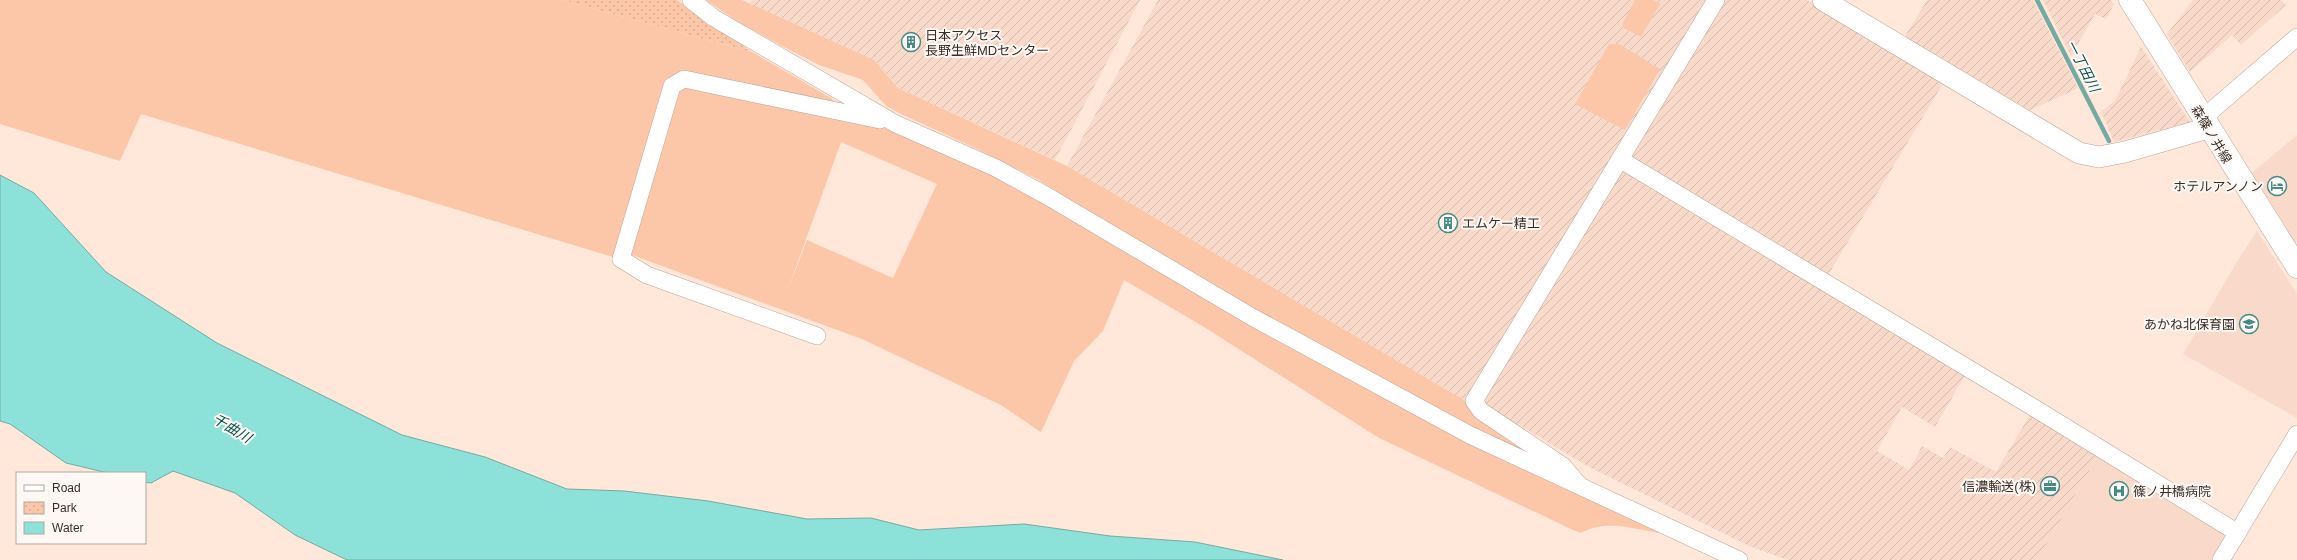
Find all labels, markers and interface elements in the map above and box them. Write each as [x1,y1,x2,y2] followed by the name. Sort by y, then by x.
[925,28,1049,58] place label: 日本アクセス 長野生鮮MDセンター
[900,31,922,53] building icon: 日本アクセス 長野生鮮MDセンター
[2063,37,2104,96] water label: 一丁田川
[2188,103,2235,166] street label: 森篠ノ井線
[2266,175,2288,197] hotel icon: ホテルアンノン
[2173,179,2263,194] place label: ホテルアンノン
[1437,212,1459,234] building icon: エムケー精工
[1462,216,1540,231] place label: エムケー精工
[2238,313,2260,335] school or university icon: あかね北保育園
[2144,317,2235,332] place label: あかね北保育園
[210,410,256,447] water label: 千曲川
[16,472,146,544] legend
[2039,475,2061,497] office icon: 信濃輸送(株)
[1962,479,2036,494] place label: 信濃輸送(株)
[2108,480,2130,502] hospital icon: 篠ノ井橋病院
[52,481,81,495] text: Road
[2133,484,2211,499] place label: 篠ノ井橋病院
[52,501,78,515] text: Park
[52,521,84,535] text: Water

